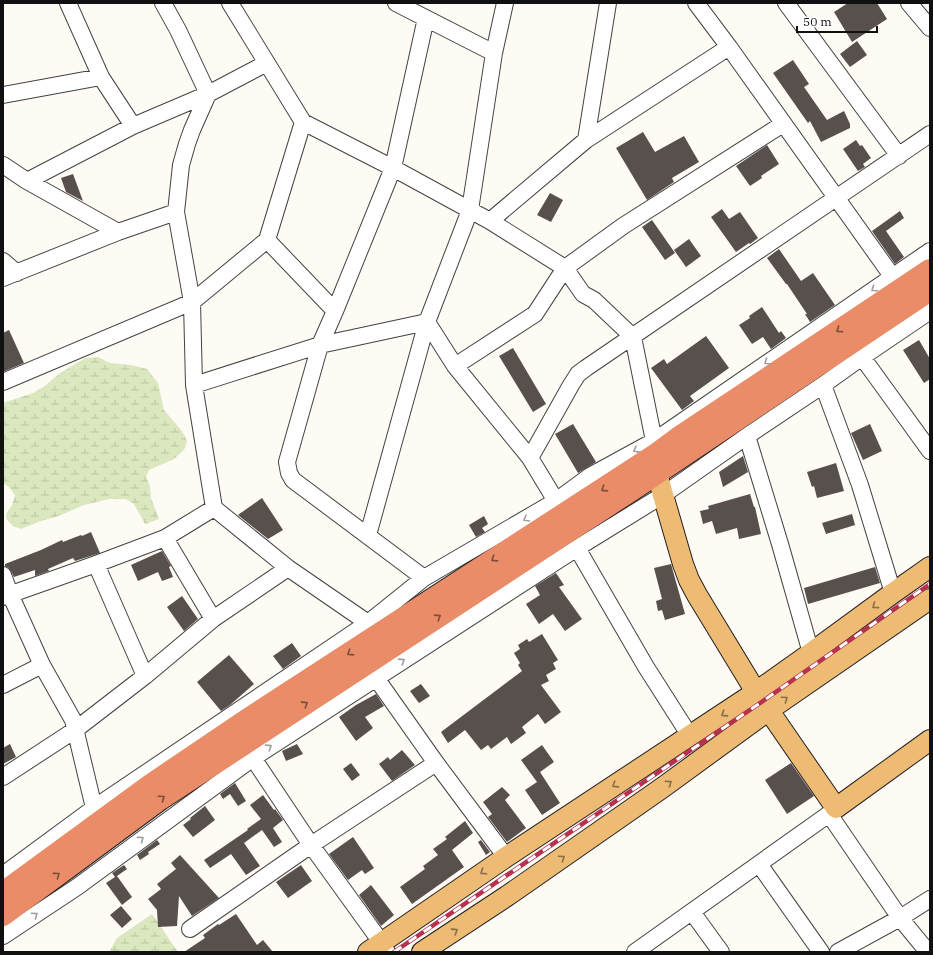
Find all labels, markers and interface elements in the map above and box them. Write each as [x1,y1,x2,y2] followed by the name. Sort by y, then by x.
[797,8,877,34] scale bar
[803,14,832,29] text: 50 m
[872,284,879,291] one-way arrow
[837,326,844,333] one-way arrow
[765,357,772,364] one-way arrow
[633,446,640,453] one-way arrow
[601,484,608,491] one-way arrow
[523,514,530,521] one-way arrow
[492,555,499,562] one-way arrow
[873,601,880,608] one-way arrow
[433,615,440,622] one-way arrow
[347,648,354,656] one-way arrow
[398,658,405,666] one-way arrow
[781,697,788,704] one-way arrow
[301,702,308,709] one-way arrow
[721,709,728,716] one-way arrow
[265,745,272,752] one-way arrow
[612,780,619,788] one-way arrow
[664,781,671,788] one-way arrow
[157,796,164,803] one-way arrow
[137,837,144,844] one-way arrow
[558,855,565,863] one-way arrow
[481,867,488,874] one-way arrow
[53,872,60,880] one-way arrow
[31,913,38,920] one-way arrow
[450,928,457,935] one-way arrow

